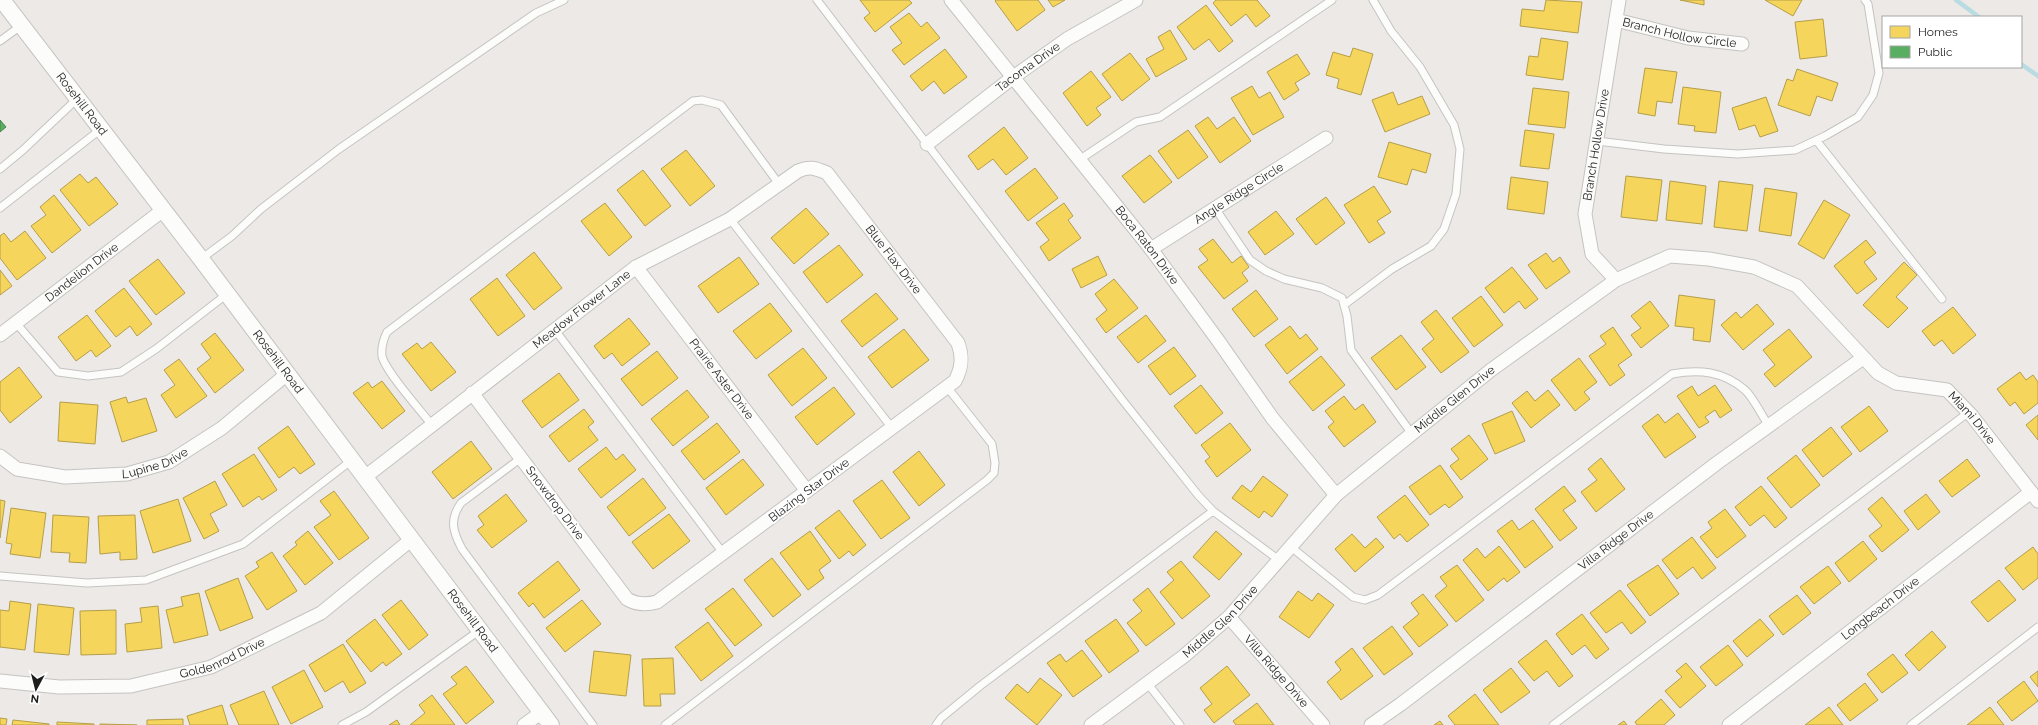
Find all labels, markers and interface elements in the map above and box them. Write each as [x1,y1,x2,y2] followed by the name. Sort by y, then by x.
[1621,15,1737,50] street label: Branch Hollow Circle
[1882,16,2022,68] legend
[1918,25,1958,39] text: Homes
[993,39,1063,95] street label: Tacoma Drive
[1918,45,1953,59] text: Public
[53,70,110,138] street label: Rosehill Road
[1580,88,1612,202] street label: Branch Hollow Drive
[1192,160,1286,227] street label: Angle Ridge Circle
[1112,203,1182,287] street label: Boca Raton Drive
[863,222,925,297] street label: Blue Flax Drive
[42,240,121,305] street label: Dandelion Drive
[530,267,633,351] street label: Meadow Flower Lane
[250,327,306,396] street label: Rosehill Road
[686,336,757,422] street label: Prairie Aster Drive
[1412,363,1498,436] street label: Middle Glen Drive
[1945,389,1998,447] street label: Miami Drive
[122,445,191,481] street label: Lupine Drive
[766,455,852,525] street label: Blazing Star Drive
[523,463,587,543] street label: Snowdrop Drive
[1576,507,1656,573] street label: Villa Ridge Drive
[1838,574,1922,643] street label: Longbeach Drive
[1180,582,1261,661] street label: Middle Glen Drive
[444,586,501,655] street label: Rosehill Road
[1241,632,1311,710] street label: Villa Ridge Drive
[178,635,267,681] street label: Goldenrod Drive
[16,669,56,709] north arrow
[30,691,40,705] text: N

